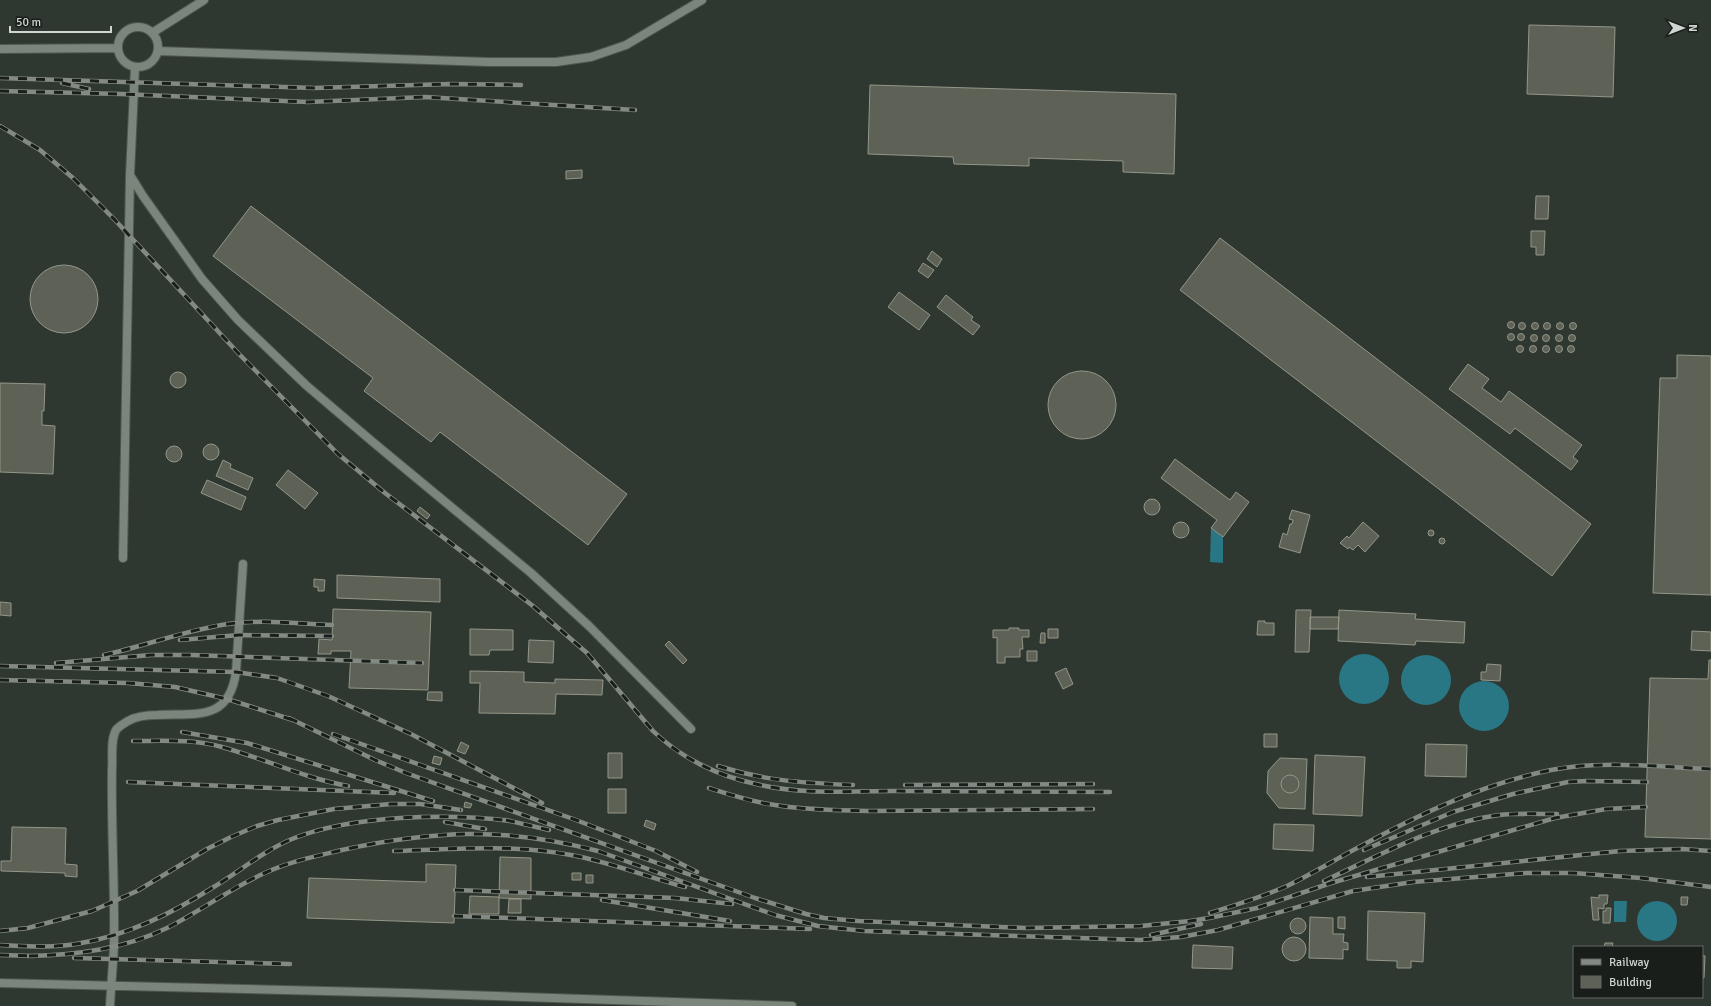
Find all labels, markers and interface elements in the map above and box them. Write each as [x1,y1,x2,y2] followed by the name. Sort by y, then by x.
[10,8,111,34] scale bar
[1663,8,1703,48] north arrow
[16,15,41,30] text: 50 m
[1686,24,1699,32] text: N
[1573,946,1703,998] legend
[1609,955,1649,970] text: Railway
[1609,975,1652,990] text: Building

